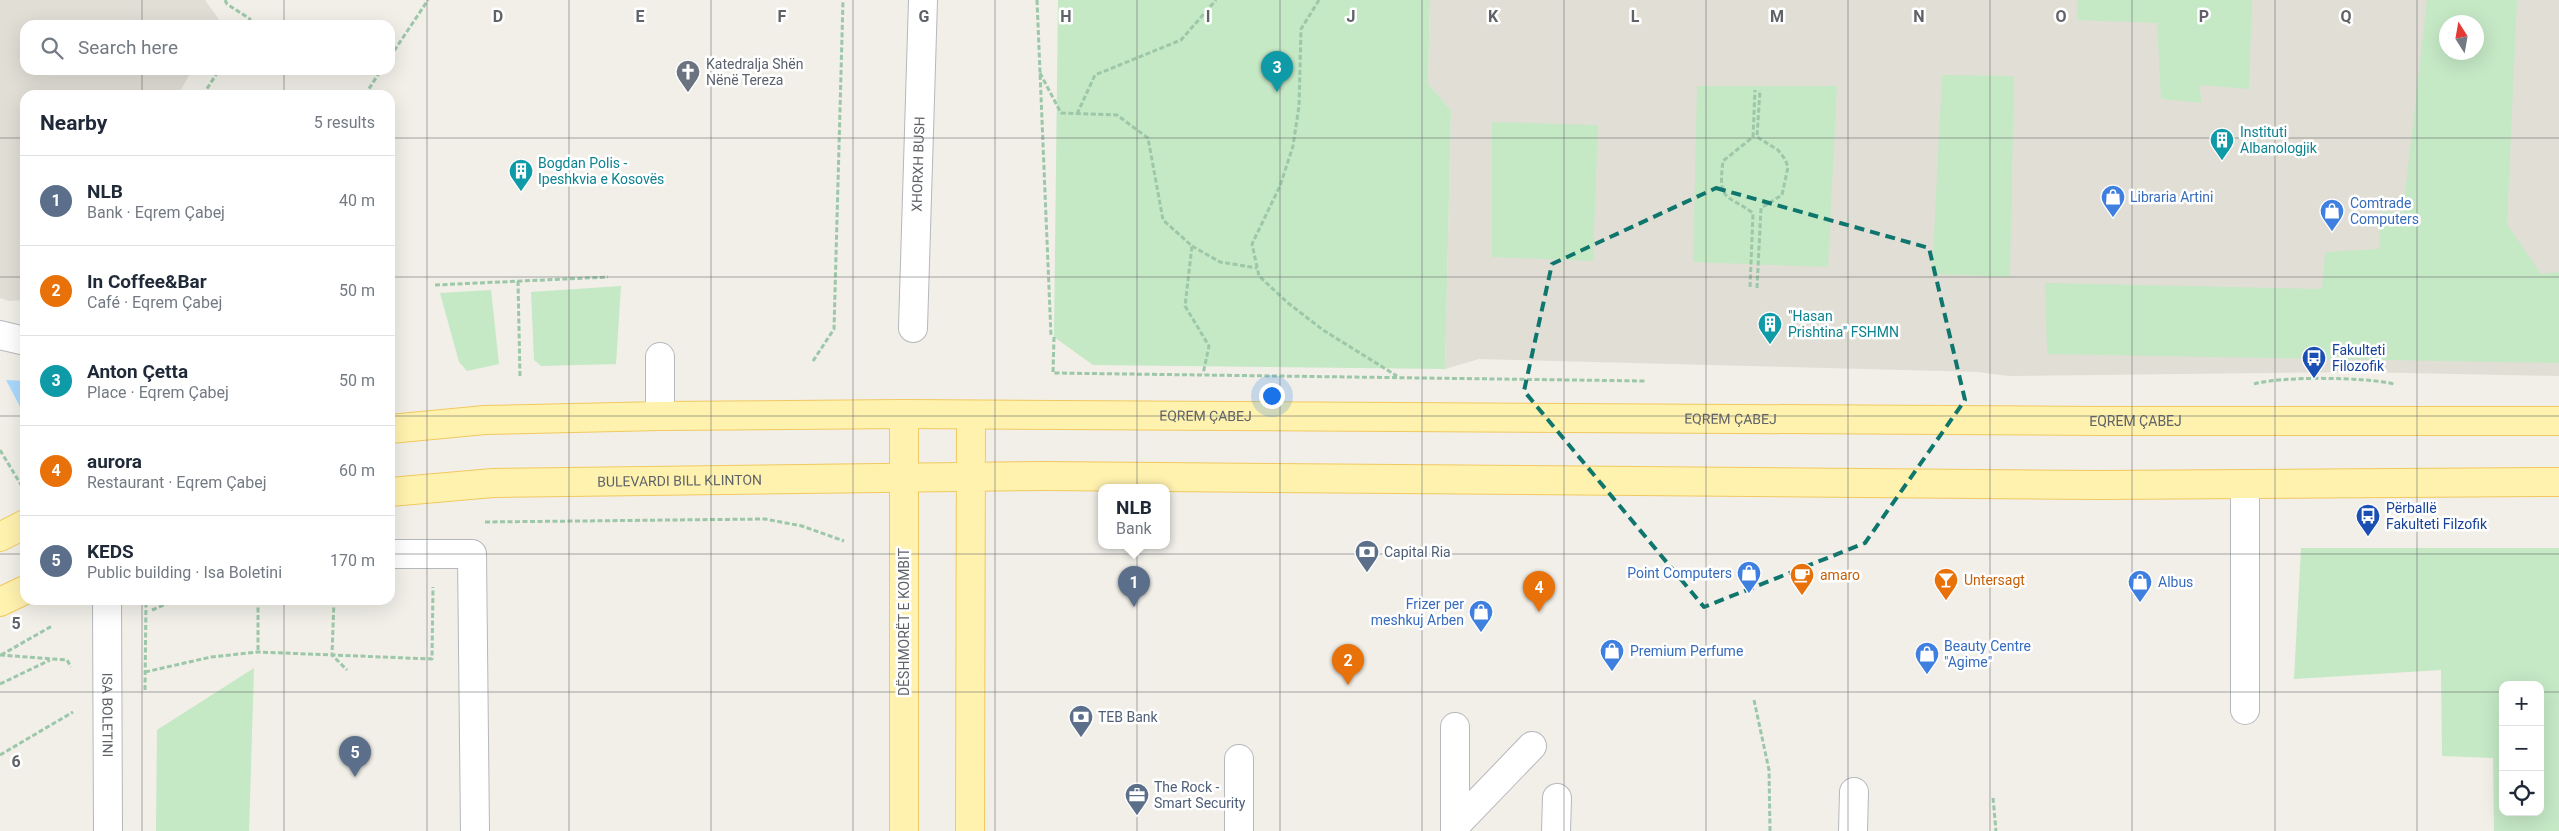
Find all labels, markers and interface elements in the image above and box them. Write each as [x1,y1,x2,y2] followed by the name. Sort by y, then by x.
[493,7,503,26] text: D
[636,7,645,26] text: E
[778,7,787,26] text: F
[919,7,930,26] text: G
[1060,7,1072,26] text: H
[1206,7,1210,26] text: I
[1347,7,1355,26] text: J
[1488,7,1499,26] text: K
[1631,7,1640,26] text: L
[1770,7,1784,26] text: M
[1913,7,1925,26] text: N
[2055,7,2067,26] text: O
[2199,7,2209,26] text: P
[2340,7,2352,26] text: Q
[2439,15,2484,60] north arrow
[20,20,395,75] search box
[38,34,66,62] icon: search
[78,36,178,59] text: Search here
[1261,51,1293,92] pin: 3
[706,56,803,88] place label: Katedralja Shën Nënë Tereza
[675,59,701,93] church icon: Katedralja Shën Nënë Tereza
[40,111,107,135] text: Nearby
[314,113,375,132] text: 5 results
[909,116,927,212] street label: XHORXH BUSH
[2240,124,2318,156] place label: Instituti Albanologjik
[2209,127,2235,161] building icon: Instituti Albanologjik
[538,155,664,187] place label: Bogdan Polis - Ipeshkvia e Kosovës
[508,158,534,192] building icon: Bogdan Polis - Ipeshkvia e Kosovës
[87,180,123,203] text: NLB
[2100,184,2126,218] shop icon: Libraria Artini
[2130,189,2213,205] place label: Libraria Artini
[51,191,61,210] text: 1
[339,191,375,210] text: 40 m
[2350,195,2419,227] place label: Comtrade Computers
[2319,198,2345,232] shop icon: Comtrade Computers
[87,203,225,222] text: Bank · Eqrem Çabej
[87,270,207,293] text: In Coffee&Bar
[51,281,61,300] text: 2
[339,281,375,300] text: 50 m
[87,293,222,312] text: Café · Eqrem Çabej
[1788,308,1899,340] place label: "Hasan Prishtina" FSHMN
[1757,311,1783,345] building icon: "Hasan Prishtina" FSHMN
[2332,342,2385,374] place label: Fakulteti Filozofik
[2301,345,2327,379] bus stop icon: Fakulteti Filozofik
[87,360,188,383] text: Anton Çetta
[51,371,61,390] text: 3
[339,371,375,390] text: 50 m
[87,383,229,402] text: Place · Eqrem Çabej
[1259,383,1285,409] your location
[1159,407,1252,424] street label: EQREM ÇABEJ
[1684,411,1777,427] street label: EQREM ÇABEJ
[2089,413,2182,429] street label: EQREM ÇABEJ
[87,450,142,473] text: aurora
[51,461,61,480] text: 4
[339,461,375,480] text: 60 m
[597,472,762,490] street label: BULEVARDI BILL KLINTON
[87,473,267,492] text: Restaurant · Eqrem Çabej
[1098,484,1170,549] popup
[1116,496,1152,519] text: NLB
[2386,500,2488,532] place label: Përballë Fakulteti Filzofik
[2355,503,2381,537] bus stop icon: Përballë Fakulteti Filzofik
[1116,519,1152,538] text: Bank
[1354,539,1380,573] bank icon: Capital Ria
[87,540,134,563] text: KEDS
[1384,544,1451,560] place label: Capital Ria
[896,547,912,696] street label: DËSHMORËT E KOMBIT
[51,551,61,570] text: 5
[330,551,375,570] text: 170 m
[1736,560,1762,594] shop icon: Point Computers
[1789,562,1815,596] cafe icon: amaro
[87,563,282,582] text: Public building · Isa Boletini
[1627,565,1732,581] place label: Point Computers
[1118,566,1150,607] pin: 1
[1820,567,1860,583] place label: amaro
[1933,567,1959,601] bar icon: Untersagt
[2127,569,2153,603] shop icon: Albus
[1523,571,1555,612] pin: 4
[1964,572,2025,588] place label: Untersagt
[2158,574,2193,590] place label: Albus
[1371,596,1464,628] place label: Frizer per meshkuj Arben
[1468,599,1494,633] shop icon: Frizer per meshkuj Arben
[11,614,21,633] text: 5
[1599,638,1625,672] shop icon: Premium Perfume
[1944,638,2031,670] place label: Beauty Centre "Agime"
[1914,641,1940,675] shop icon: Beauty Centre "Agime"
[1630,643,1743,659] place label: Premium Perfume
[1332,644,1364,685] pin: 2
[99,673,116,757] street label: ISA BOLETINI
[2499,681,2544,816] map controls
[2499,681,2544,726] button: +
[1068,704,1094,738] bank icon: TEB Bank
[1098,709,1159,725] place label: TEB Bank
[2499,726,2544,771] button: −
[339,736,371,777] pin: 5
[11,752,21,771] text: 6
[2499,771,2544,816] button: locate
[1154,779,1246,811] place label: The Rock - Smart Security
[1124,782,1150,816] office icon: The Rock - Smart Security

